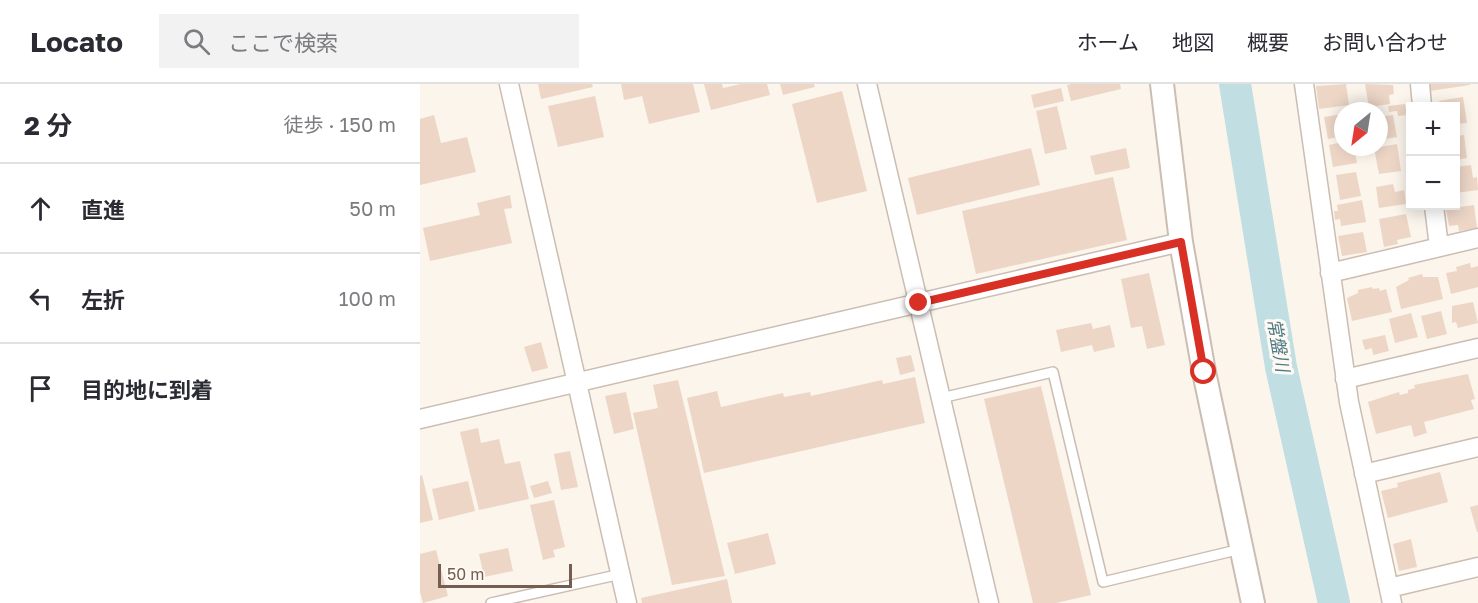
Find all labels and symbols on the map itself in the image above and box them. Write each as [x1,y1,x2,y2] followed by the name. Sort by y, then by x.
[1334,102,1388,156] north arrow
[905,289,931,315] route end
[1263,316,1295,375] water label: 常盤川
[1190,358,1216,384] route start
[438,561,572,588] scale bar

